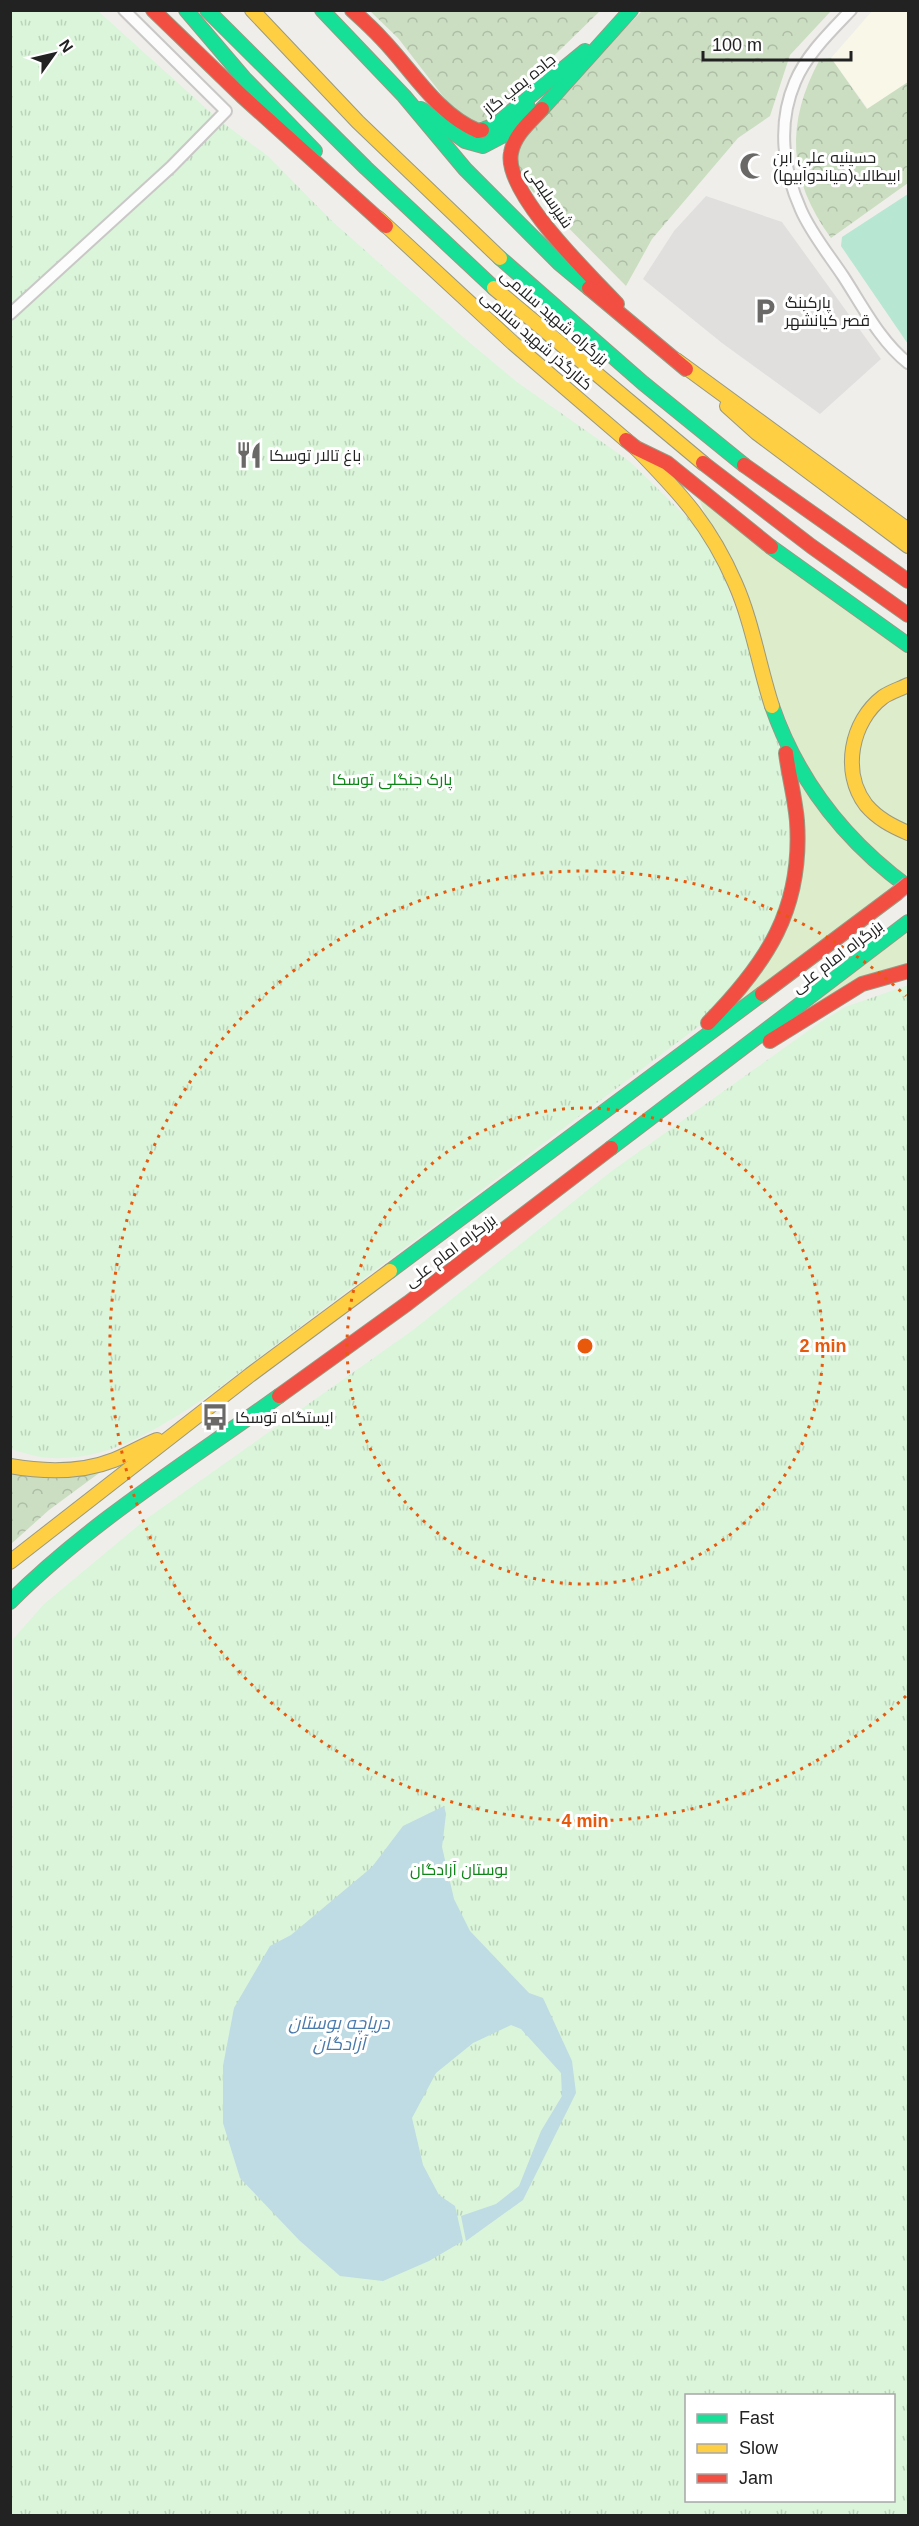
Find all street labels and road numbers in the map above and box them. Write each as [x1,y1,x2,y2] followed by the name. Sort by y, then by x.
[479,50,561,121] street label: جاده پمپ گاز
[521,163,576,232] street label: شیرسلیمی
[496,266,612,370] street label: بزرگراه شهید سلامی
[476,288,596,395] street label: کنارگذر شهید سلامی
[789,917,888,998] street label: بزرگراه امام علی
[402,1211,501,1292] street label: بزرگراه امام علی

